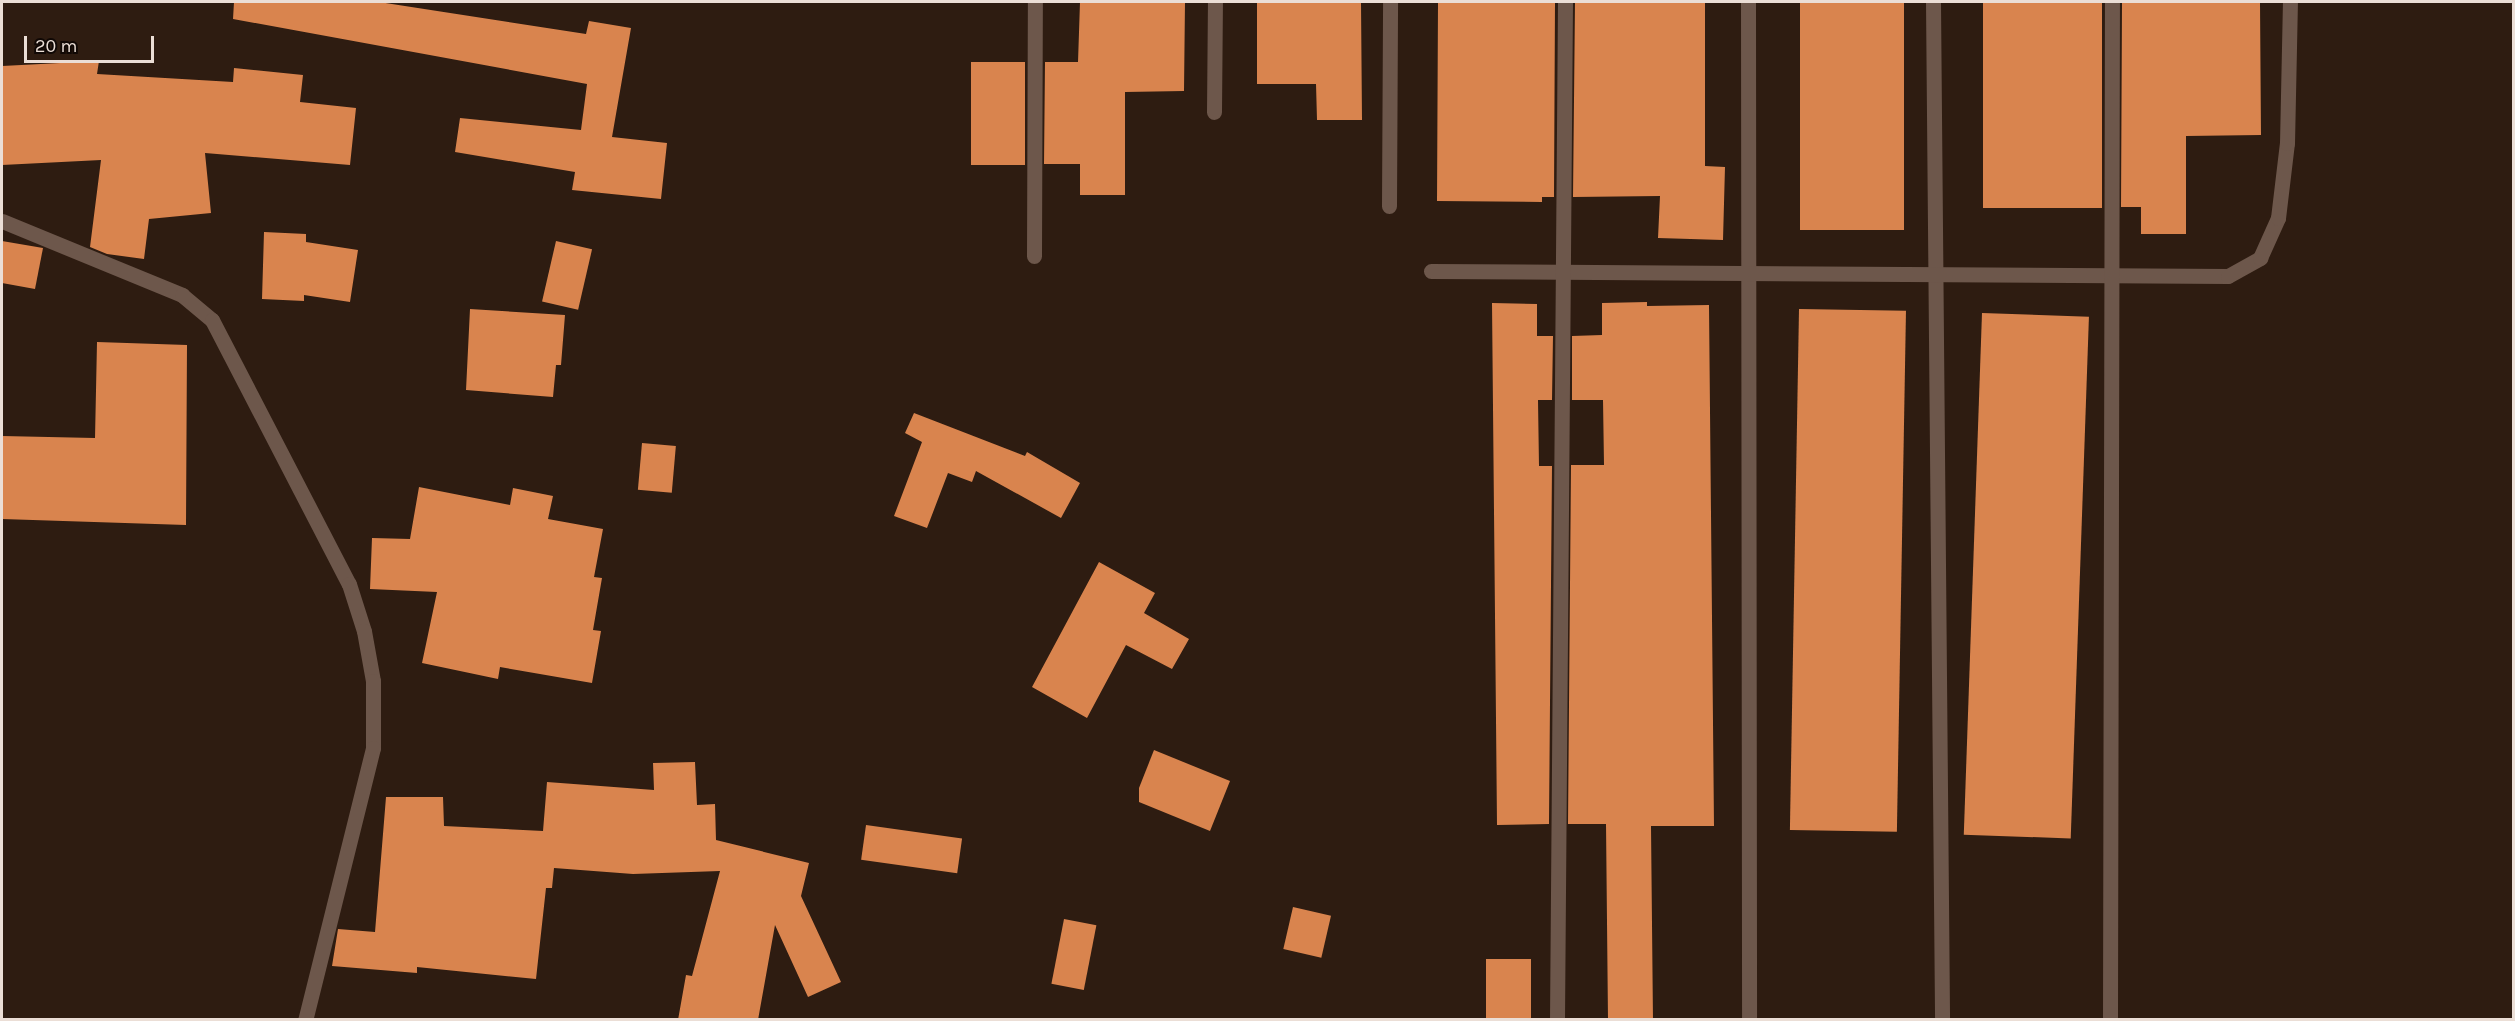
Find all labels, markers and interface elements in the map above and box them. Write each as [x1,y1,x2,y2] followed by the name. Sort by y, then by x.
[27,24,158,62] scale bar
[35,35,77,57] text: 20 m

